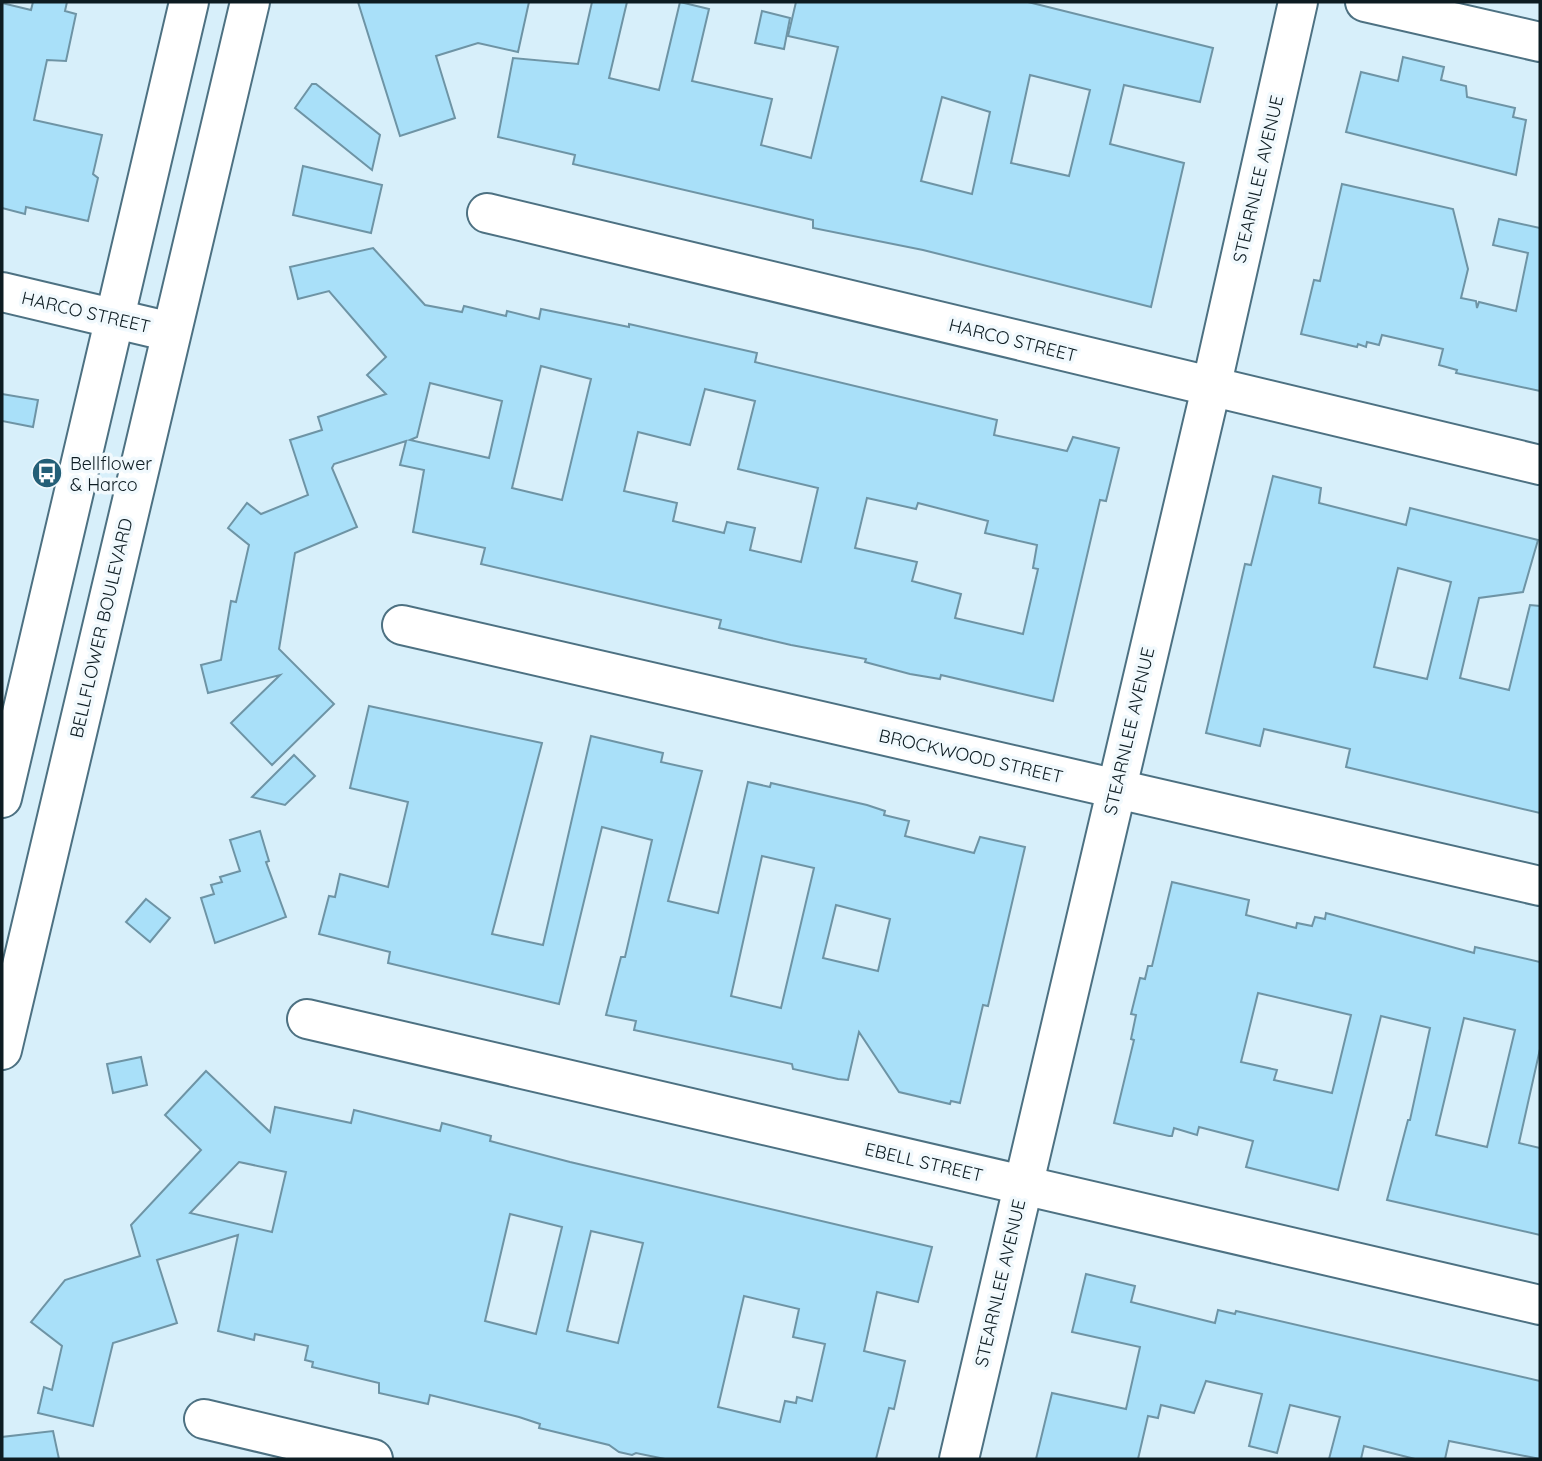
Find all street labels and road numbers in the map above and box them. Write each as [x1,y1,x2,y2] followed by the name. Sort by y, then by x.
[1228,93,1288,265] street label: STEARNLEE AVENUE
[19,286,153,338] street label: HARCO STREET
[947,313,1080,367] street label: HARCO STREET
[64,516,138,740] street label: BELLFLOWER BOULEVARD
[1099,645,1159,817] street label: STEARNLEE AVENUE
[877,724,1065,788] street label: BROCKWOOD STREET
[863,1137,985,1187] street label: EBELL STREET
[970,1197,1030,1369] street label: STEARNLEE AVENUE

